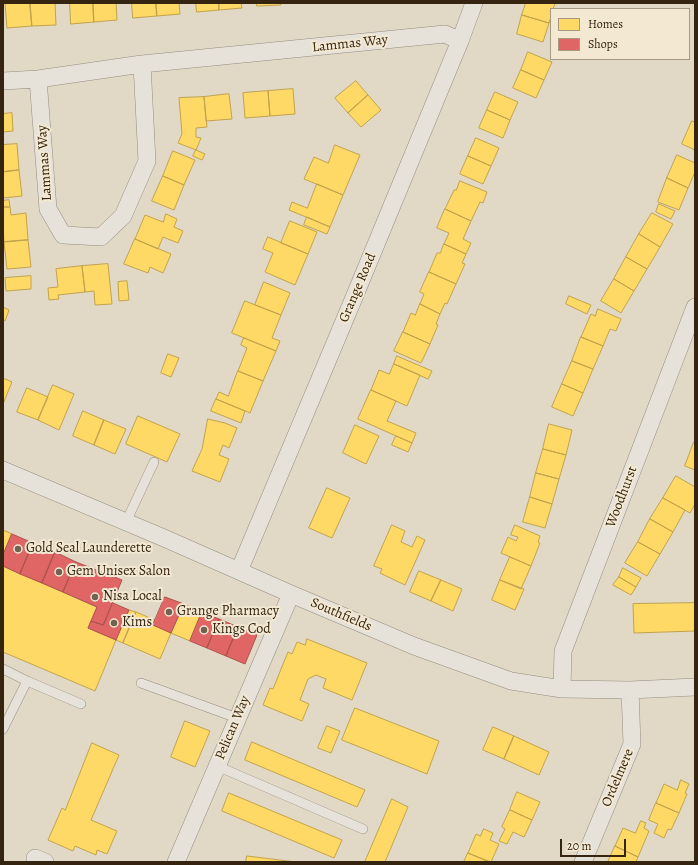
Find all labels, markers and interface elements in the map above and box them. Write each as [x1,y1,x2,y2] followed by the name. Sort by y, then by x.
[550,8,690,60] legend
[588,16,623,32] text: Homes
[311,32,389,56] street label: Lammas Way
[588,36,618,52] text: Shops
[34,124,56,202] street label: Lammas Way
[336,251,380,325] street label: Grange Road
[603,464,641,530] street label: Woodhurst
[26,541,152,557] place label: Gold Seal Launderette
[13,544,23,554] marker: Gold Seal Launderette
[67,564,170,580] place label: Gem Unisex Salon
[54,567,64,577] marker: Gem Unisex Salon
[103,589,162,605] place label: Nisa Local
[90,592,100,602] marker: Nisa Local
[308,595,374,635] street label: Southfields
[177,604,279,620] place label: Grange Pharmacy
[164,607,174,617] marker: Grange Pharmacy
[122,615,152,631] place label: Kims
[109,618,119,628] marker: Kims
[212,622,271,638] place label: Kings Cod
[199,625,209,635] marker: Kings Cod
[212,693,254,763] street label: Pelican Way
[598,746,638,810] street label: Ordelmere
[562,831,628,857] scale bar
[567,838,591,854] text: 20 m

